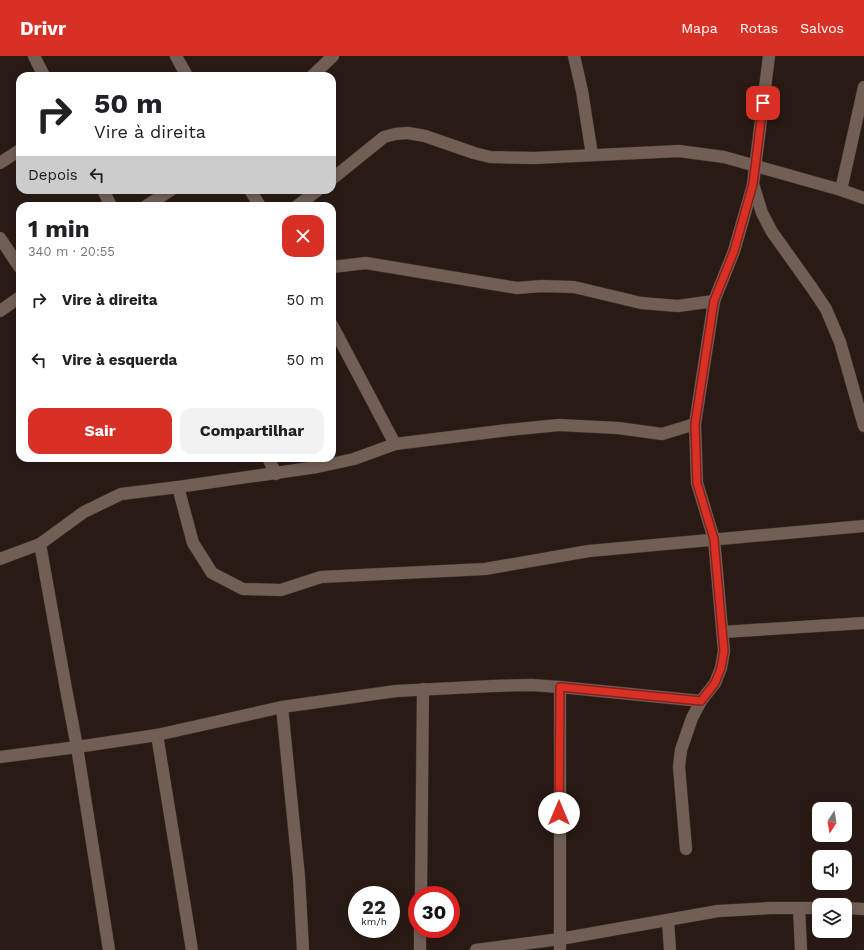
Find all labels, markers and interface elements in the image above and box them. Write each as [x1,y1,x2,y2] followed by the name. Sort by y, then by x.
[20,17,66,40] text: Drivr
[681,20,718,36] text: Mapa
[740,20,778,36] text: Rotas
[800,20,844,36] text: Salvos
[746,86,780,120] pin
[94,87,163,120] text: 50 m
[28,88,80,140] icon: right
[752,92,774,114] icon: arrive
[94,121,206,142] text: Vire à direita
[86,164,108,186] icon: left
[28,166,78,184] text: Depois
[28,215,90,243] text: 1 min
[282,215,324,257] button: close
[28,244,115,259] text: 340 m · 20:55
[28,289,50,311] icon: right
[62,291,157,309] text: Vire à direita
[287,291,324,309] text: 50 m
[28,349,50,371] icon: left
[62,351,177,369] text: Vire à esquerda
[287,351,324,369] text: 50 m
[28,408,172,454] button: Sair
[180,408,324,454] button: Compartilhar
[538,792,580,834] position arrow
[812,802,852,842] north arrow
[812,802,852,938] map controls
[812,850,852,890] button: sound
[408,886,460,938] speed limit sign: 30
[362,895,386,919] text: 22
[812,898,852,938] button: layers
[361,916,387,927] text: km/h

